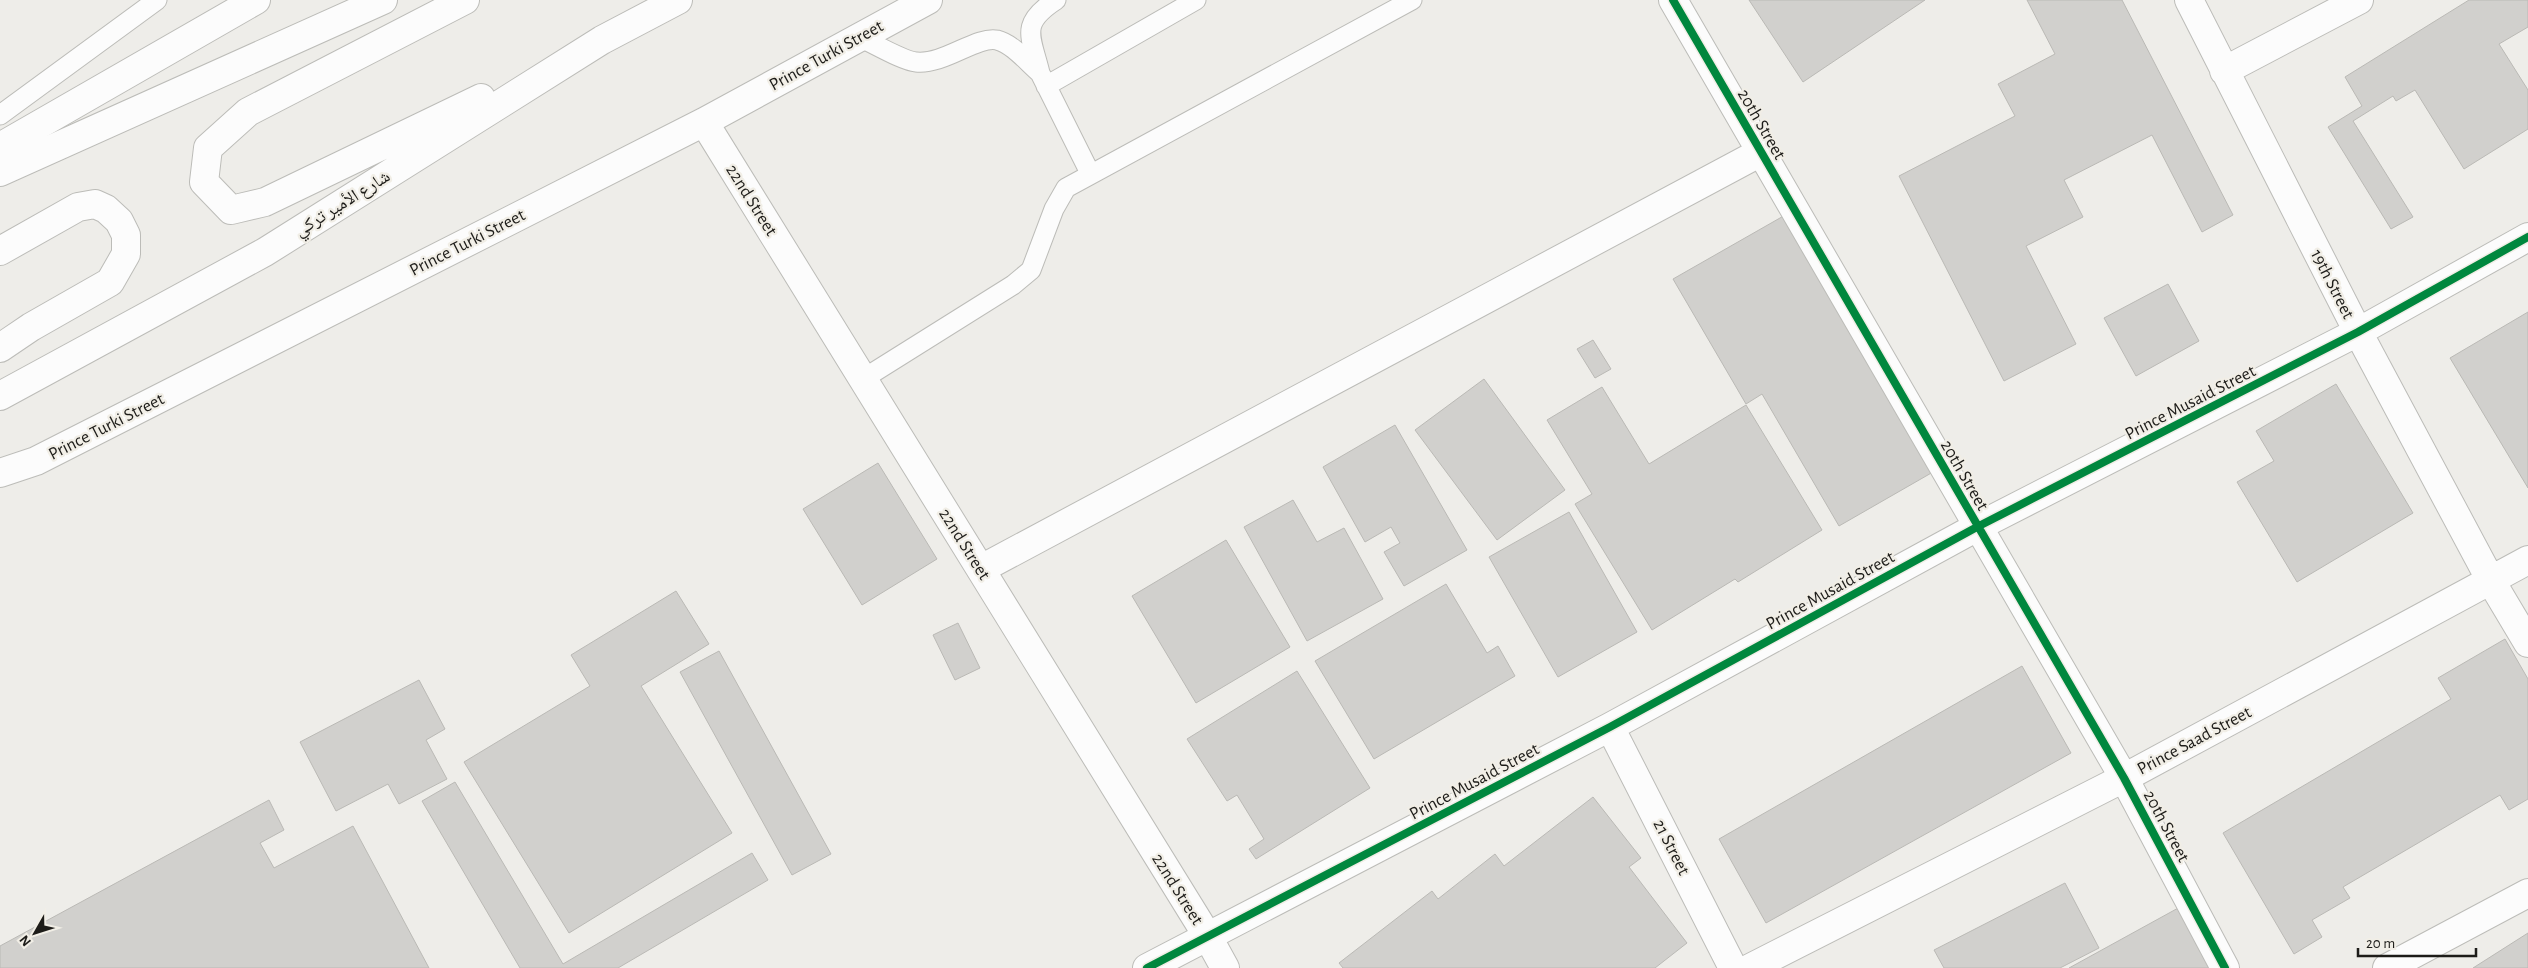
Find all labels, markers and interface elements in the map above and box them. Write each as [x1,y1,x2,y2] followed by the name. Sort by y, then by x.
[767,17,887,95] street label: Prince Turki Street
[1734,86,1789,163] street label: 20th Street
[722,162,780,240] street label: 22nd Street
[291,167,396,244] street label: شارع الأمير تركي
[407,206,528,280] street label: Prince Turki Street
[2307,247,2357,322] street label: 19th Street
[2122,362,2259,444] street label: Prince Musaid Street
[46,390,167,464] street label: Prince Turki Street
[1937,437,1992,514] street label: 20th Street
[935,506,993,584] street label: 22nd Street
[1763,548,1898,634] street label: Prince Musaid Street
[2135,703,2255,778] street label: Prince Saad Street
[1407,740,1542,824] street label: Prince Musaid Street
[2140,788,2193,865] street label: 20th Street
[1650,817,1693,878] street label: 21 Street
[1148,851,1206,929] street label: 22nd Street
[10,908,60,958] north arrow
[2358,926,2476,958] scale bar
[17,932,34,949] text: N
[2366,936,2395,951] text: 20 m

